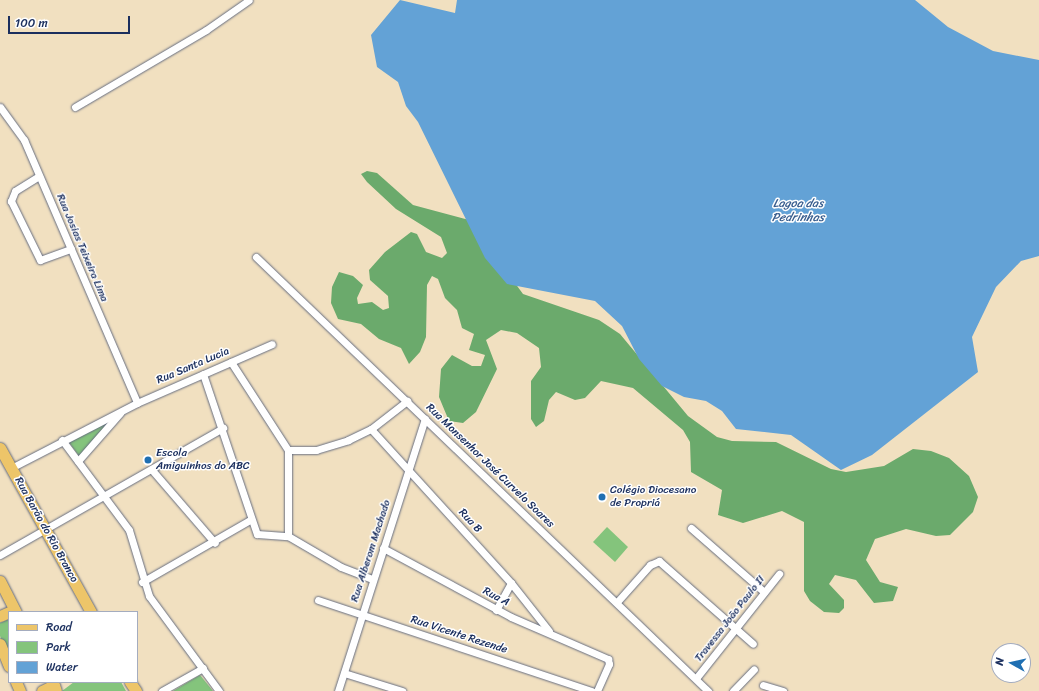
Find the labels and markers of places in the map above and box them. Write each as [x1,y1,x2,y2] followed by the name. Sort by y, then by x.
[156,447,250,473] place label: Escola Amiguinhos do ABC
[143,455,153,465] marker: Escola Amiguinhos do ABC
[610,484,696,510] place label: Colégio Diocesano de Propriá
[597,492,607,502] marker: Colégio Diocesano de Propriá

